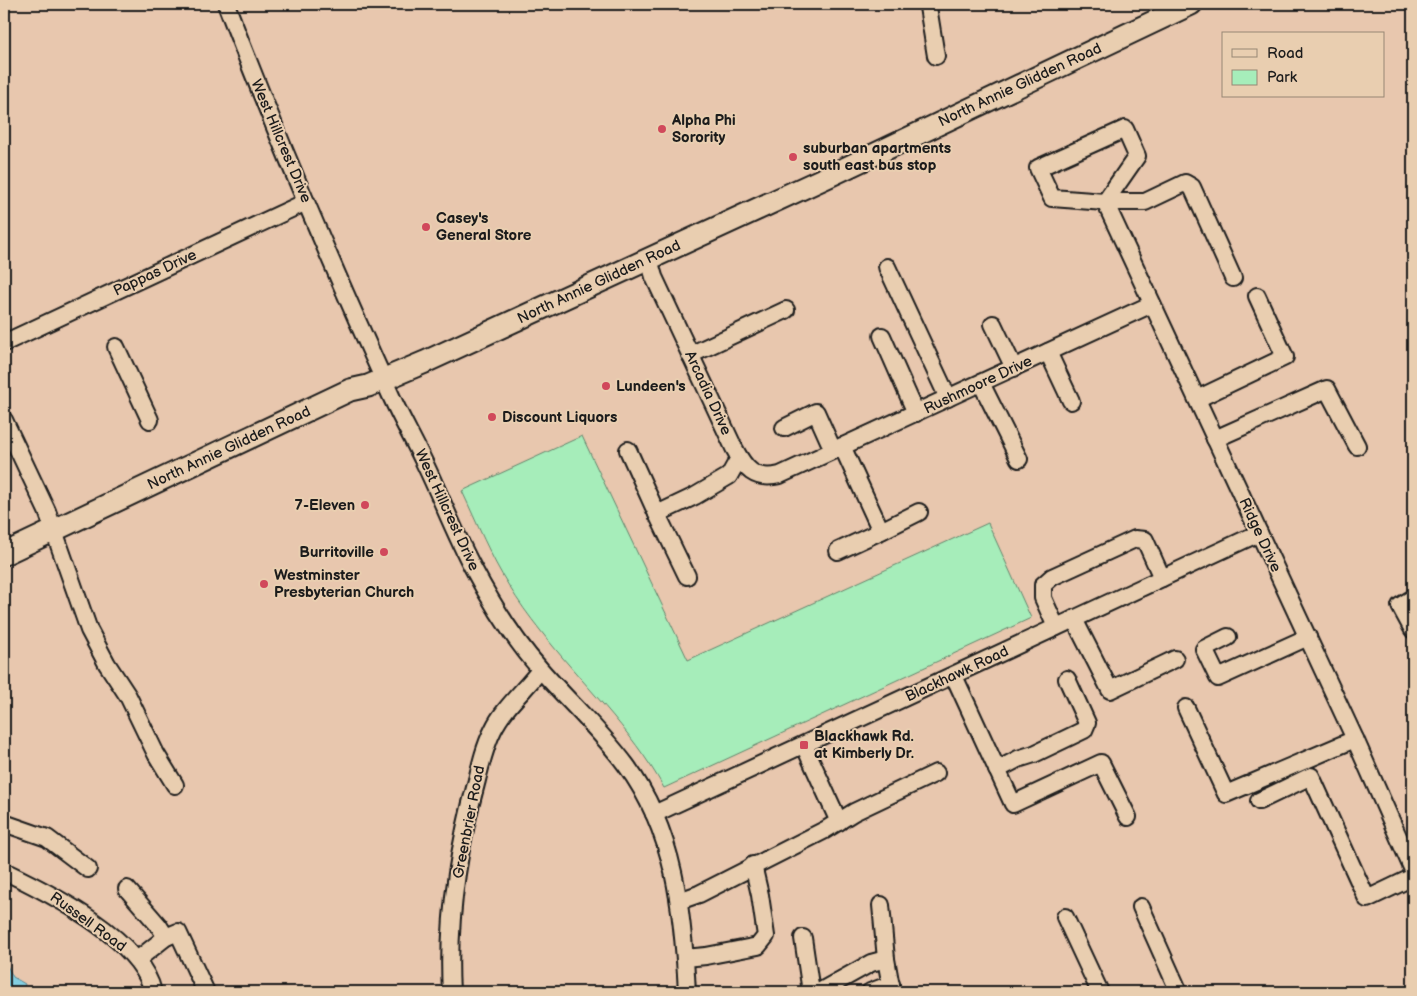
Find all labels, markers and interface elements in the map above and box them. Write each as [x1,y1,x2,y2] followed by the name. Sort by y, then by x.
[1222,32,1384,98] legend
[935,39,1105,131] street label: North Annie Glidden Road
[1267,44,1303,63] text: Road
[1267,68,1298,87] text: Park
[246,76,316,206] street label: West Hillcrest Drive
[671,111,736,147] place label: Alpha Phi Sorority
[656,123,668,135] marker: Alpha Phi Sorority
[803,139,951,175] place label: suburban apartments south east bus stop
[787,151,799,163] marker: suburban apartments south east bus stop
[436,209,532,245] place label: Casey's General Store
[420,221,432,233] marker: Casey's General Store
[514,236,684,328] street label: North Annie Glidden Road
[110,245,200,301] street label: Pappas Drive
[680,348,736,438] street label: Arcadia Drive
[921,352,1035,418] street label: Rushmoore Drive
[616,377,686,396] place label: Lundeen's
[600,380,612,392] marker: Lundeen's
[144,402,314,494] street label: North Annie Glidden Road
[502,408,617,427] place label: Discount Liquors
[486,411,498,423] marker: Discount Liquors
[410,446,484,574] street label: West Hillcrest Drive
[1235,495,1285,575] street label: Ridge Drive
[295,496,355,515] place label: 7-Eleven
[359,499,371,511] marker: 7-Eleven
[299,543,374,562] place label: Burritoville
[378,546,390,558] marker: Burritoville
[274,566,414,602] place label: Westminster Presbyterian Church
[258,578,270,590] marker: Westminster Presbyterian Church
[902,642,1012,706] street label: Blackhawk Road
[814,727,914,763] place label: Blackhawk Rd. at Kimberly Dr.
[798,739,810,751] marker: Blackhawk Rd. at Kimberly Dr.
[449,764,489,880] street label: Greenbrier Road
[46,888,130,956] street label: Russell Road

